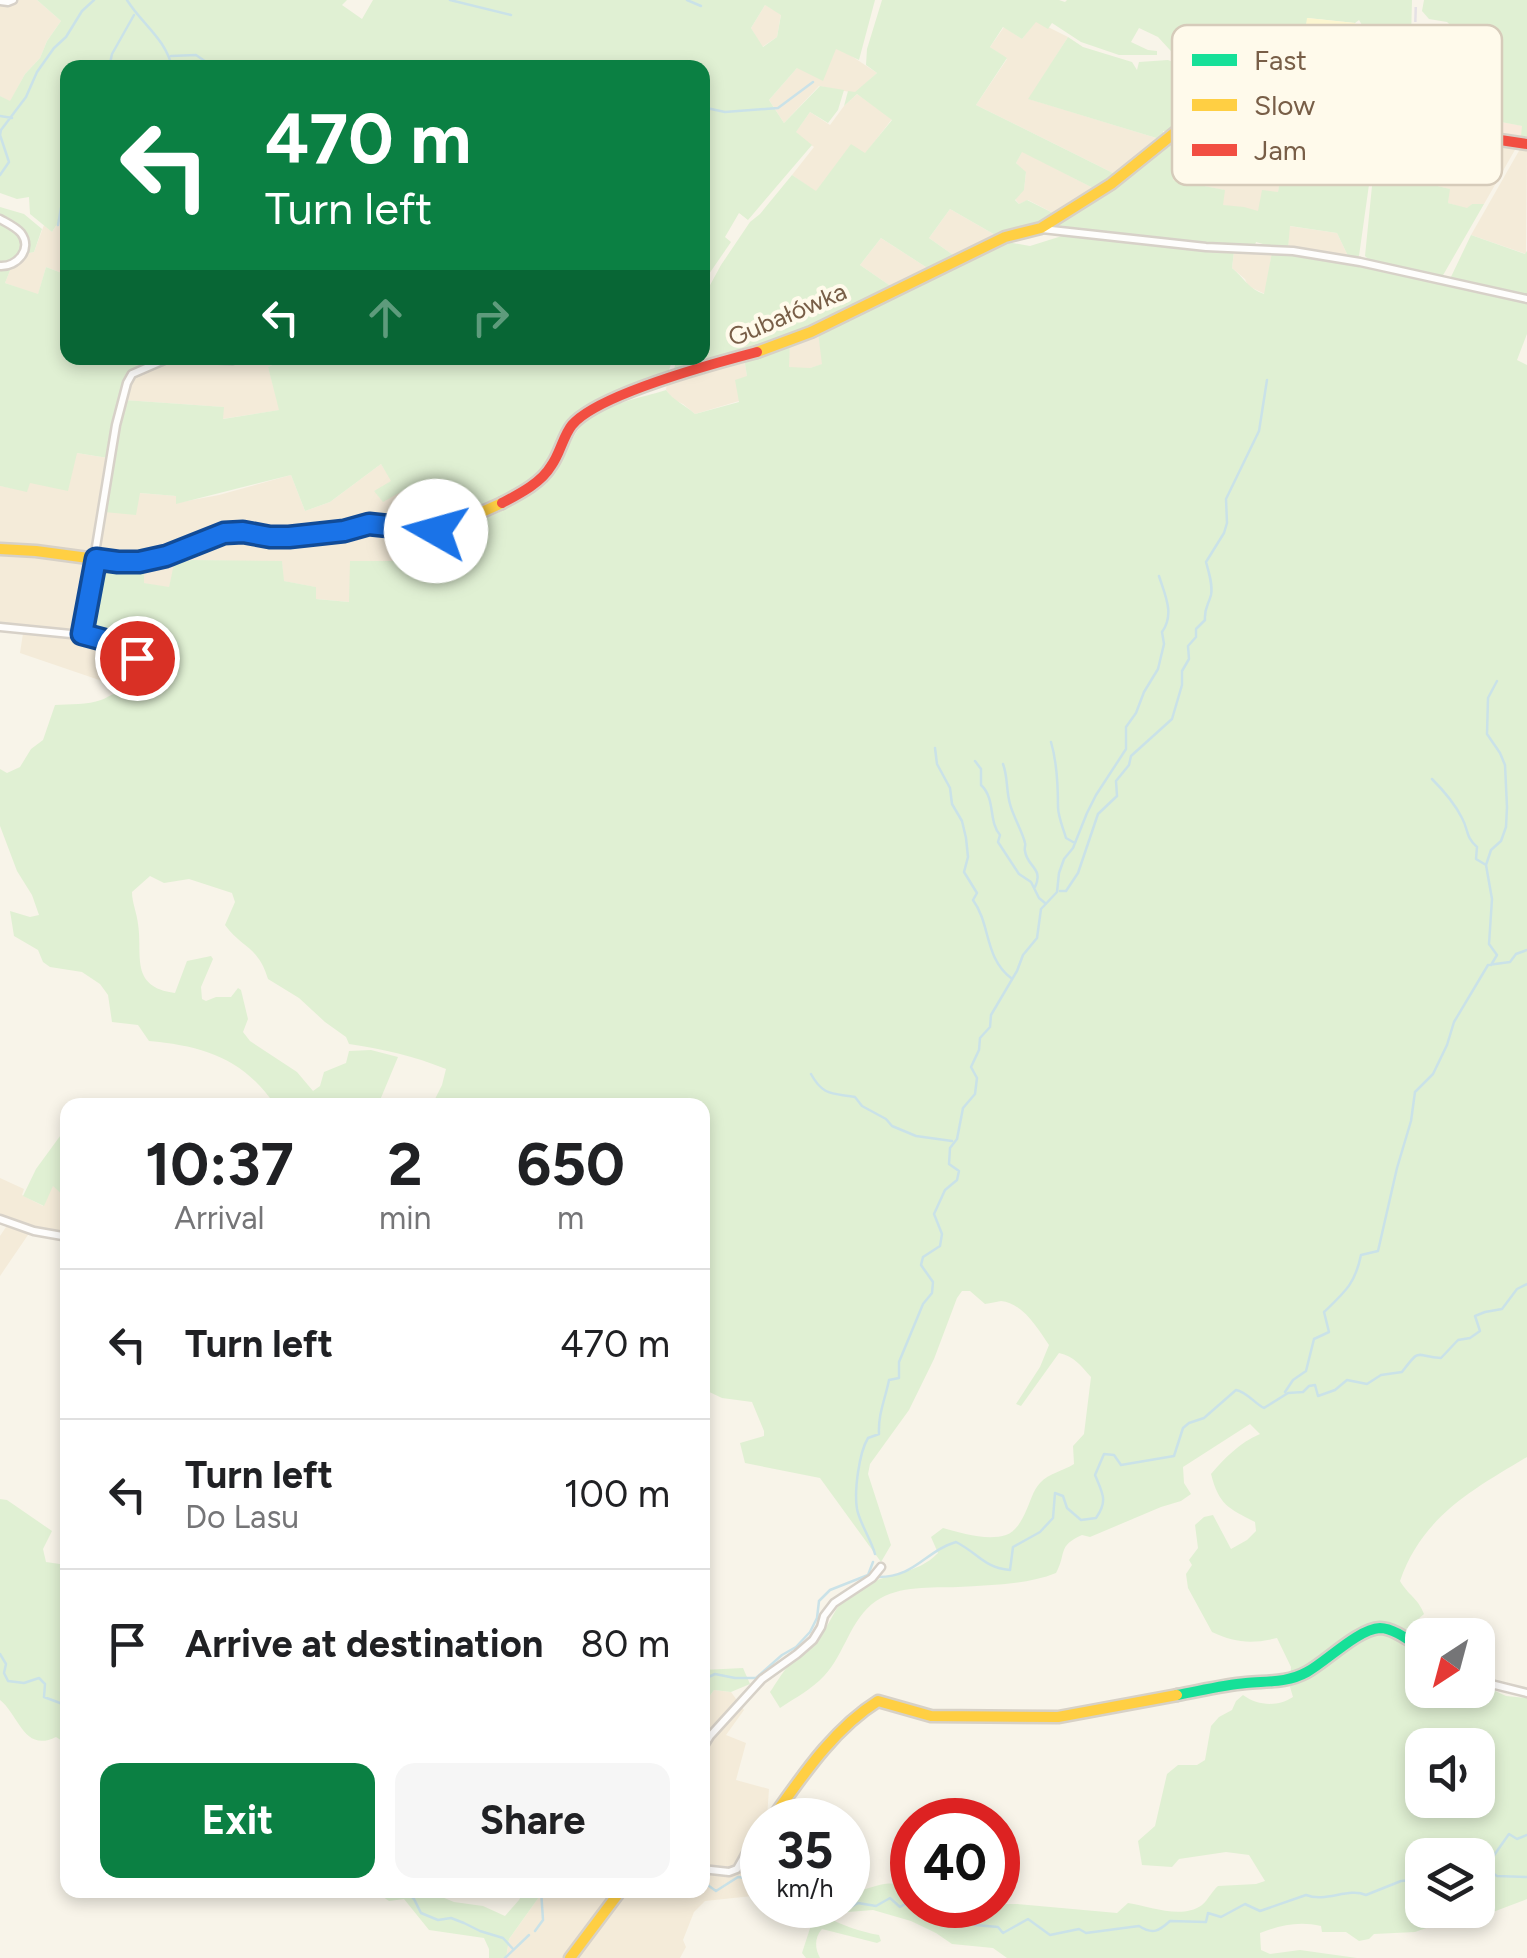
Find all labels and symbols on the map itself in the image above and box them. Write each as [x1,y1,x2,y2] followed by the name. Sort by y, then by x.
[1172,25,1502,185] legend
[1254,43,1307,77] text: Fast
[1254,88,1315,122] text: Slow
[1254,133,1307,167] text: Jam
[723,276,851,352] street label: Gubałówka
[384,479,488,583] position arrow
[95,616,180,701] pin
[1405,1618,1495,1708] north arrow
[890,1798,1020,1928] speed limit sign: 40

